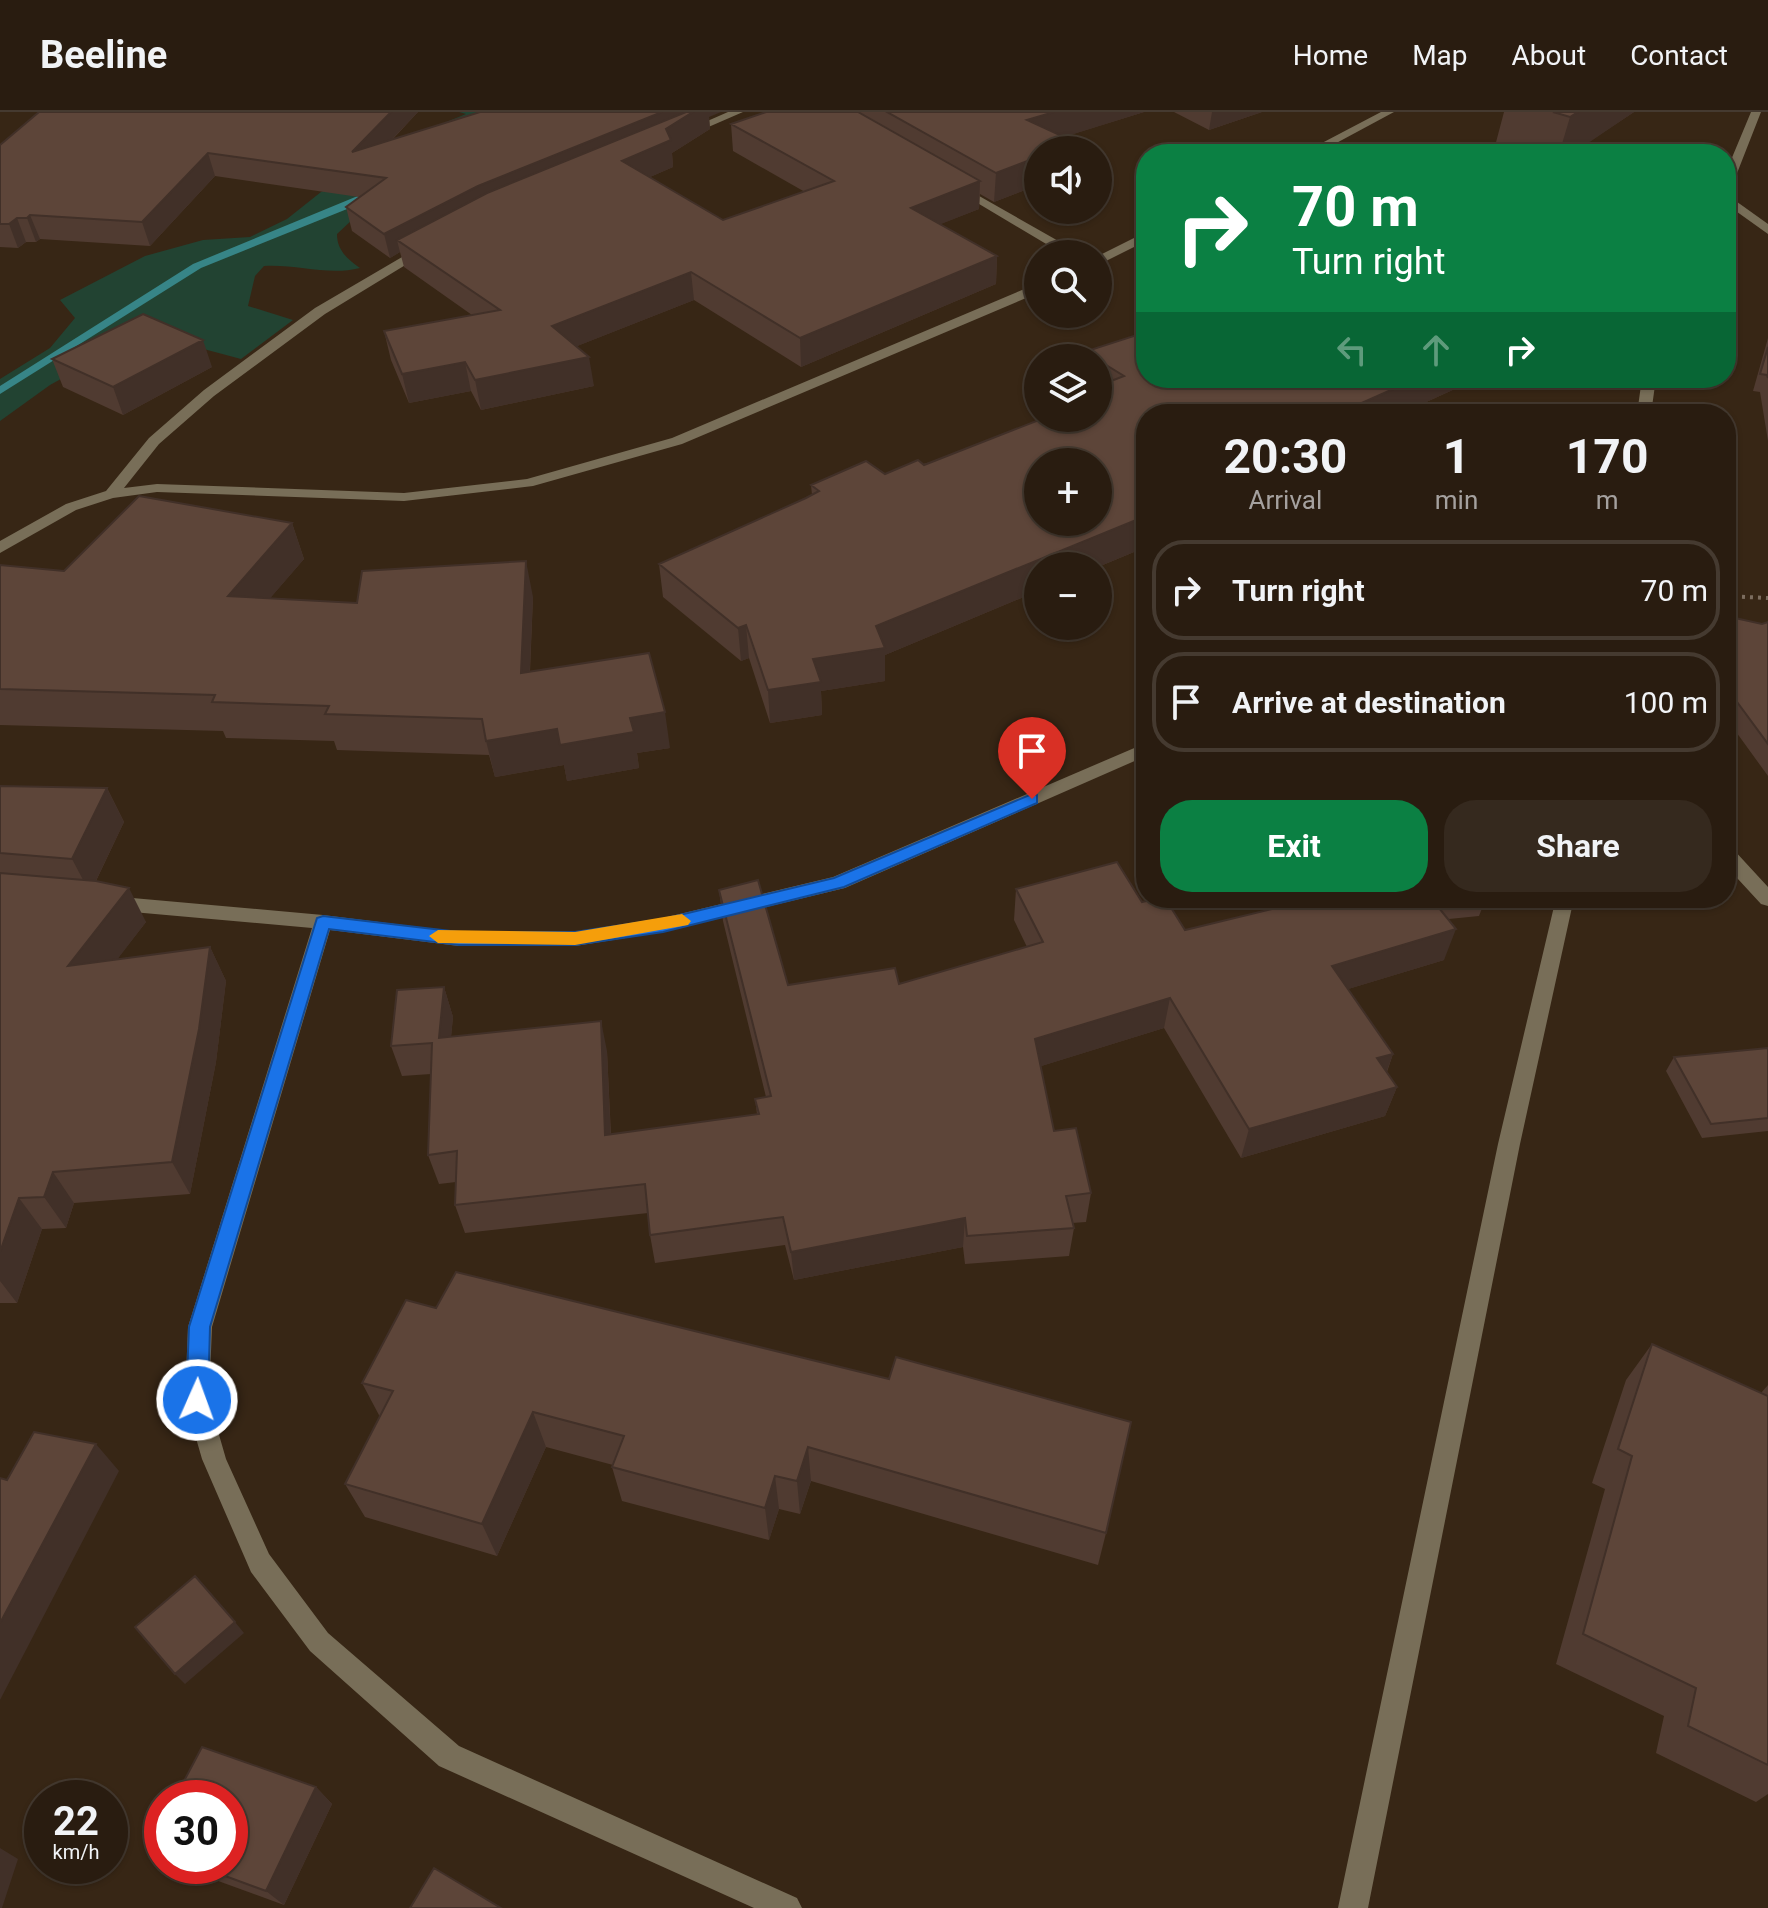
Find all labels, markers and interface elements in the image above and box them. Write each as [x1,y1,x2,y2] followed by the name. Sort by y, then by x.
[40,33,167,77] text: Beeline
[1293,39,1368,72] text: Home
[1412,39,1468,72] text: Map
[1512,39,1586,72] text: About
[1630,39,1728,72] text: Contact
[1024,136,1112,640] map controls
[1024,136,1112,224] button: sound
[1292,174,1419,240] text: 70 m
[1160,176,1264,280] icon: right
[1024,240,1112,328] button: search
[1292,241,1445,283] text: Turn right
[1330,328,1374,372] icon: left
[1414,328,1458,372] icon: ahead
[1498,328,1542,372] icon: right
[1024,344,1112,432] button: layers
[1224,428,1347,485] text: 20:30
[1443,428,1470,485] text: 1
[1566,428,1648,485] text: 170
[1024,448,1112,536] button: +
[1249,485,1322,515] text: Arrival
[1435,485,1478,515] text: min
[1596,485,1619,515] text: m
[1024,552,1112,640] button: −
[1164,568,1208,612] icon: right
[1232,573,1365,608] text: Turn right
[1641,573,1708,608] text: 70 m
[1164,680,1208,724] icon: arrive
[1232,685,1506,720] text: Arrive at destination
[1624,685,1708,720] text: 100 m
[998,717,1066,799] pin
[1010,729,1054,773] icon: arrive
[1160,800,1428,892] button: Exit
[1444,800,1712,892] button: Share
[155,1358,239,1442] position arrow
[144,1780,248,1884] speed limit sign: 30
[53,1798,99,1845] text: 22
[53,1840,99,1864] text: km/h

